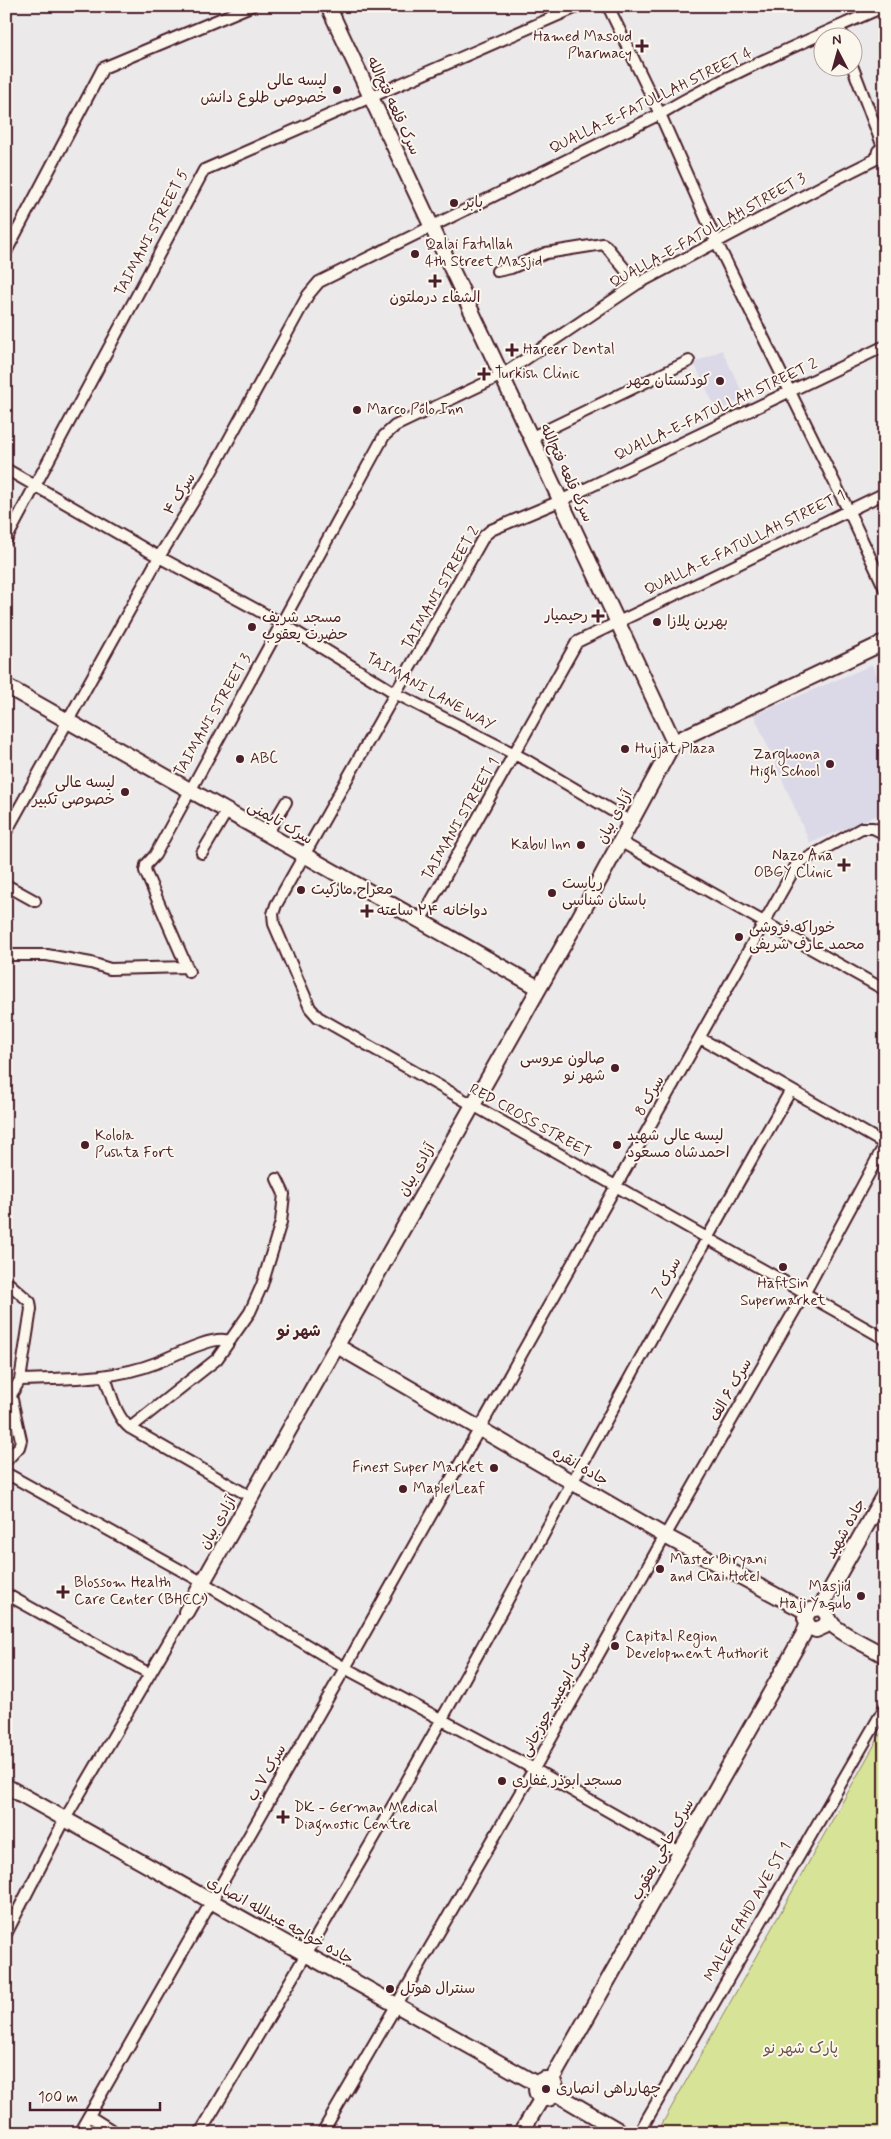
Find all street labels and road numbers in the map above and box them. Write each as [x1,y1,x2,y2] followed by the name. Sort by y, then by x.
[546,43,756,159] street label: QUALLA-E-FATULLAH STREET 4
[361,54,425,158] street label: سرک قلعه فتح‌الله
[110,166,194,300] street label: TAIMANI STREET 5
[606,169,810,293] street label: QUALLA-E-FATULLAH STREET 3
[611,354,821,466] street label: QUALLA-E-FATULLAH STREET 2
[534,421,598,525] street label: سرک قلعه فتح‌الله
[159,469,201,519] street label: سرک ۴
[641,486,849,600] street label: QUALLA-E-FATULLAH STREET 1
[398,523,484,653] street label: TAIMANI STREET 2
[362,648,498,736] street label: TAIMANI LANE WAY
[170,650,256,780] street label: TAIMANI STREET 3
[418,754,504,884] street label: TAIMANI STREET 1
[592,785,638,847] street label: آزادی بیان
[244,796,316,850] street label: سرک تایمنی
[630,1072,670,1120] street label: سرک 8
[465,1079,595,1163] street label: RED CROSS STREET
[394,1139,441,1200] street label: آزادی بیان
[648,1254,686,1302] street label: سرک 7
[705,1355,757,1425] street label: سرک ۶ الف
[548,1443,612,1491] street label: جاده انقره
[195,1492,242,1553] street label: آزادی بیان
[821,1495,871,1563] street label: جاده شهید
[516,1637,596,1761] street label: سرک ابوعبید جوزجانی
[243,1741,291,1805] street label: سرک ۷ ب
[627,1796,699,1904] street label: سرک حاجی یعقوب
[700,1839,796,1985] street label: MALEK FAHD AVE ST 1
[203,1872,357,1970] street label: جاده خواجه عبدالله انصاری

